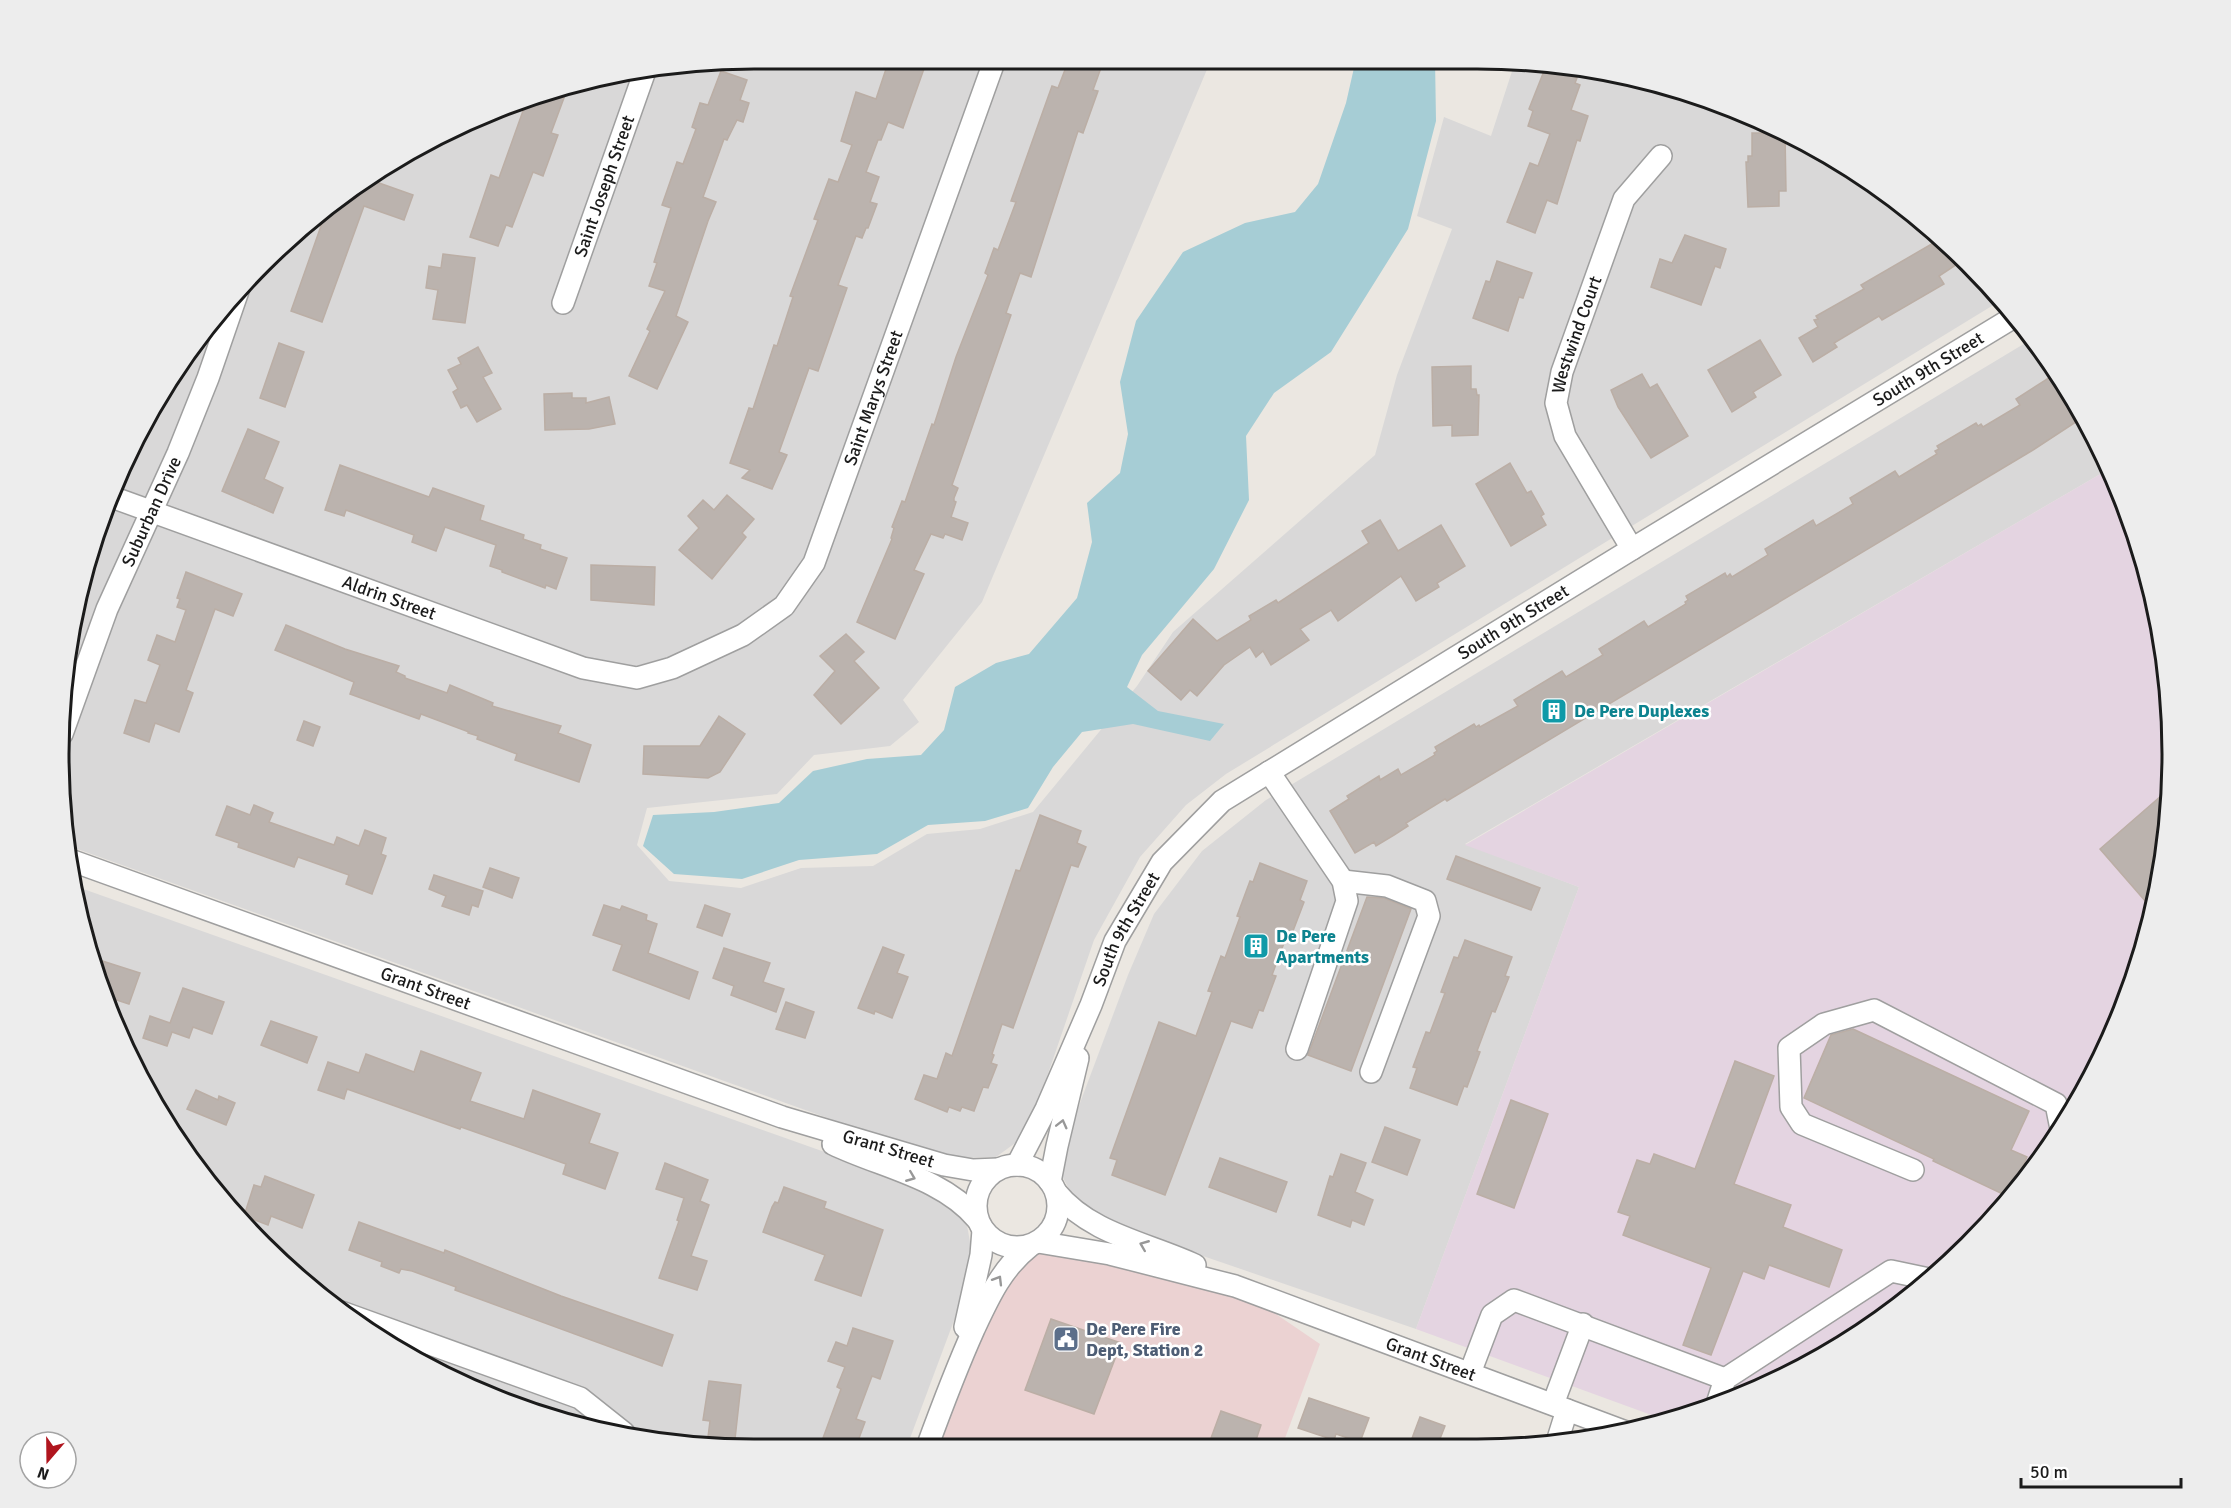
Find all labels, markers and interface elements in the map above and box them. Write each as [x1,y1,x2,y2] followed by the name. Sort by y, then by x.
[569,112,639,260] street label: Saint Joseph Street
[1547,273,1607,395] street label: Westwind Court
[839,327,908,468] street label: Saint Marys Street
[1869,327,1988,411] street label: South 9th Street
[117,453,186,570] street label: Suburban Drive
[339,571,439,625] street label: Aldrin Street
[1454,580,1573,664] street label: South 9th Street
[1539,696,1569,726] building icon: De Pere Duplexes
[1574,700,1709,722] place label: De Pere Duplexes
[1088,868,1164,990] street label: South 9th Street
[1276,925,1369,968] place label: De Pere Apartments
[1241,931,1271,961] building icon: De Pere Apartments
[377,962,474,1015] street label: Grant Street
[1054,1120,1067,1130] one-way arrow
[840,1125,937,1172] street label: Grant Street
[905,1170,916,1182] one-way arrow
[1139,1239,1150,1252] one-way arrow
[991,1276,1003,1286] one-way arrow
[1086,1318,1204,1361] place label: De Pere Fire Dept, Station 2
[1051,1324,1081,1354] public building icon: De Pere Fire Dept, Station 2
[1383,1332,1479,1386] street label: Grant Street
[18,1430,78,1490] north arrow
[2021,1451,2182,1489] scale bar
[2030,1461,2068,1483] text: 50 m
[35,1462,52,1484] text: N

